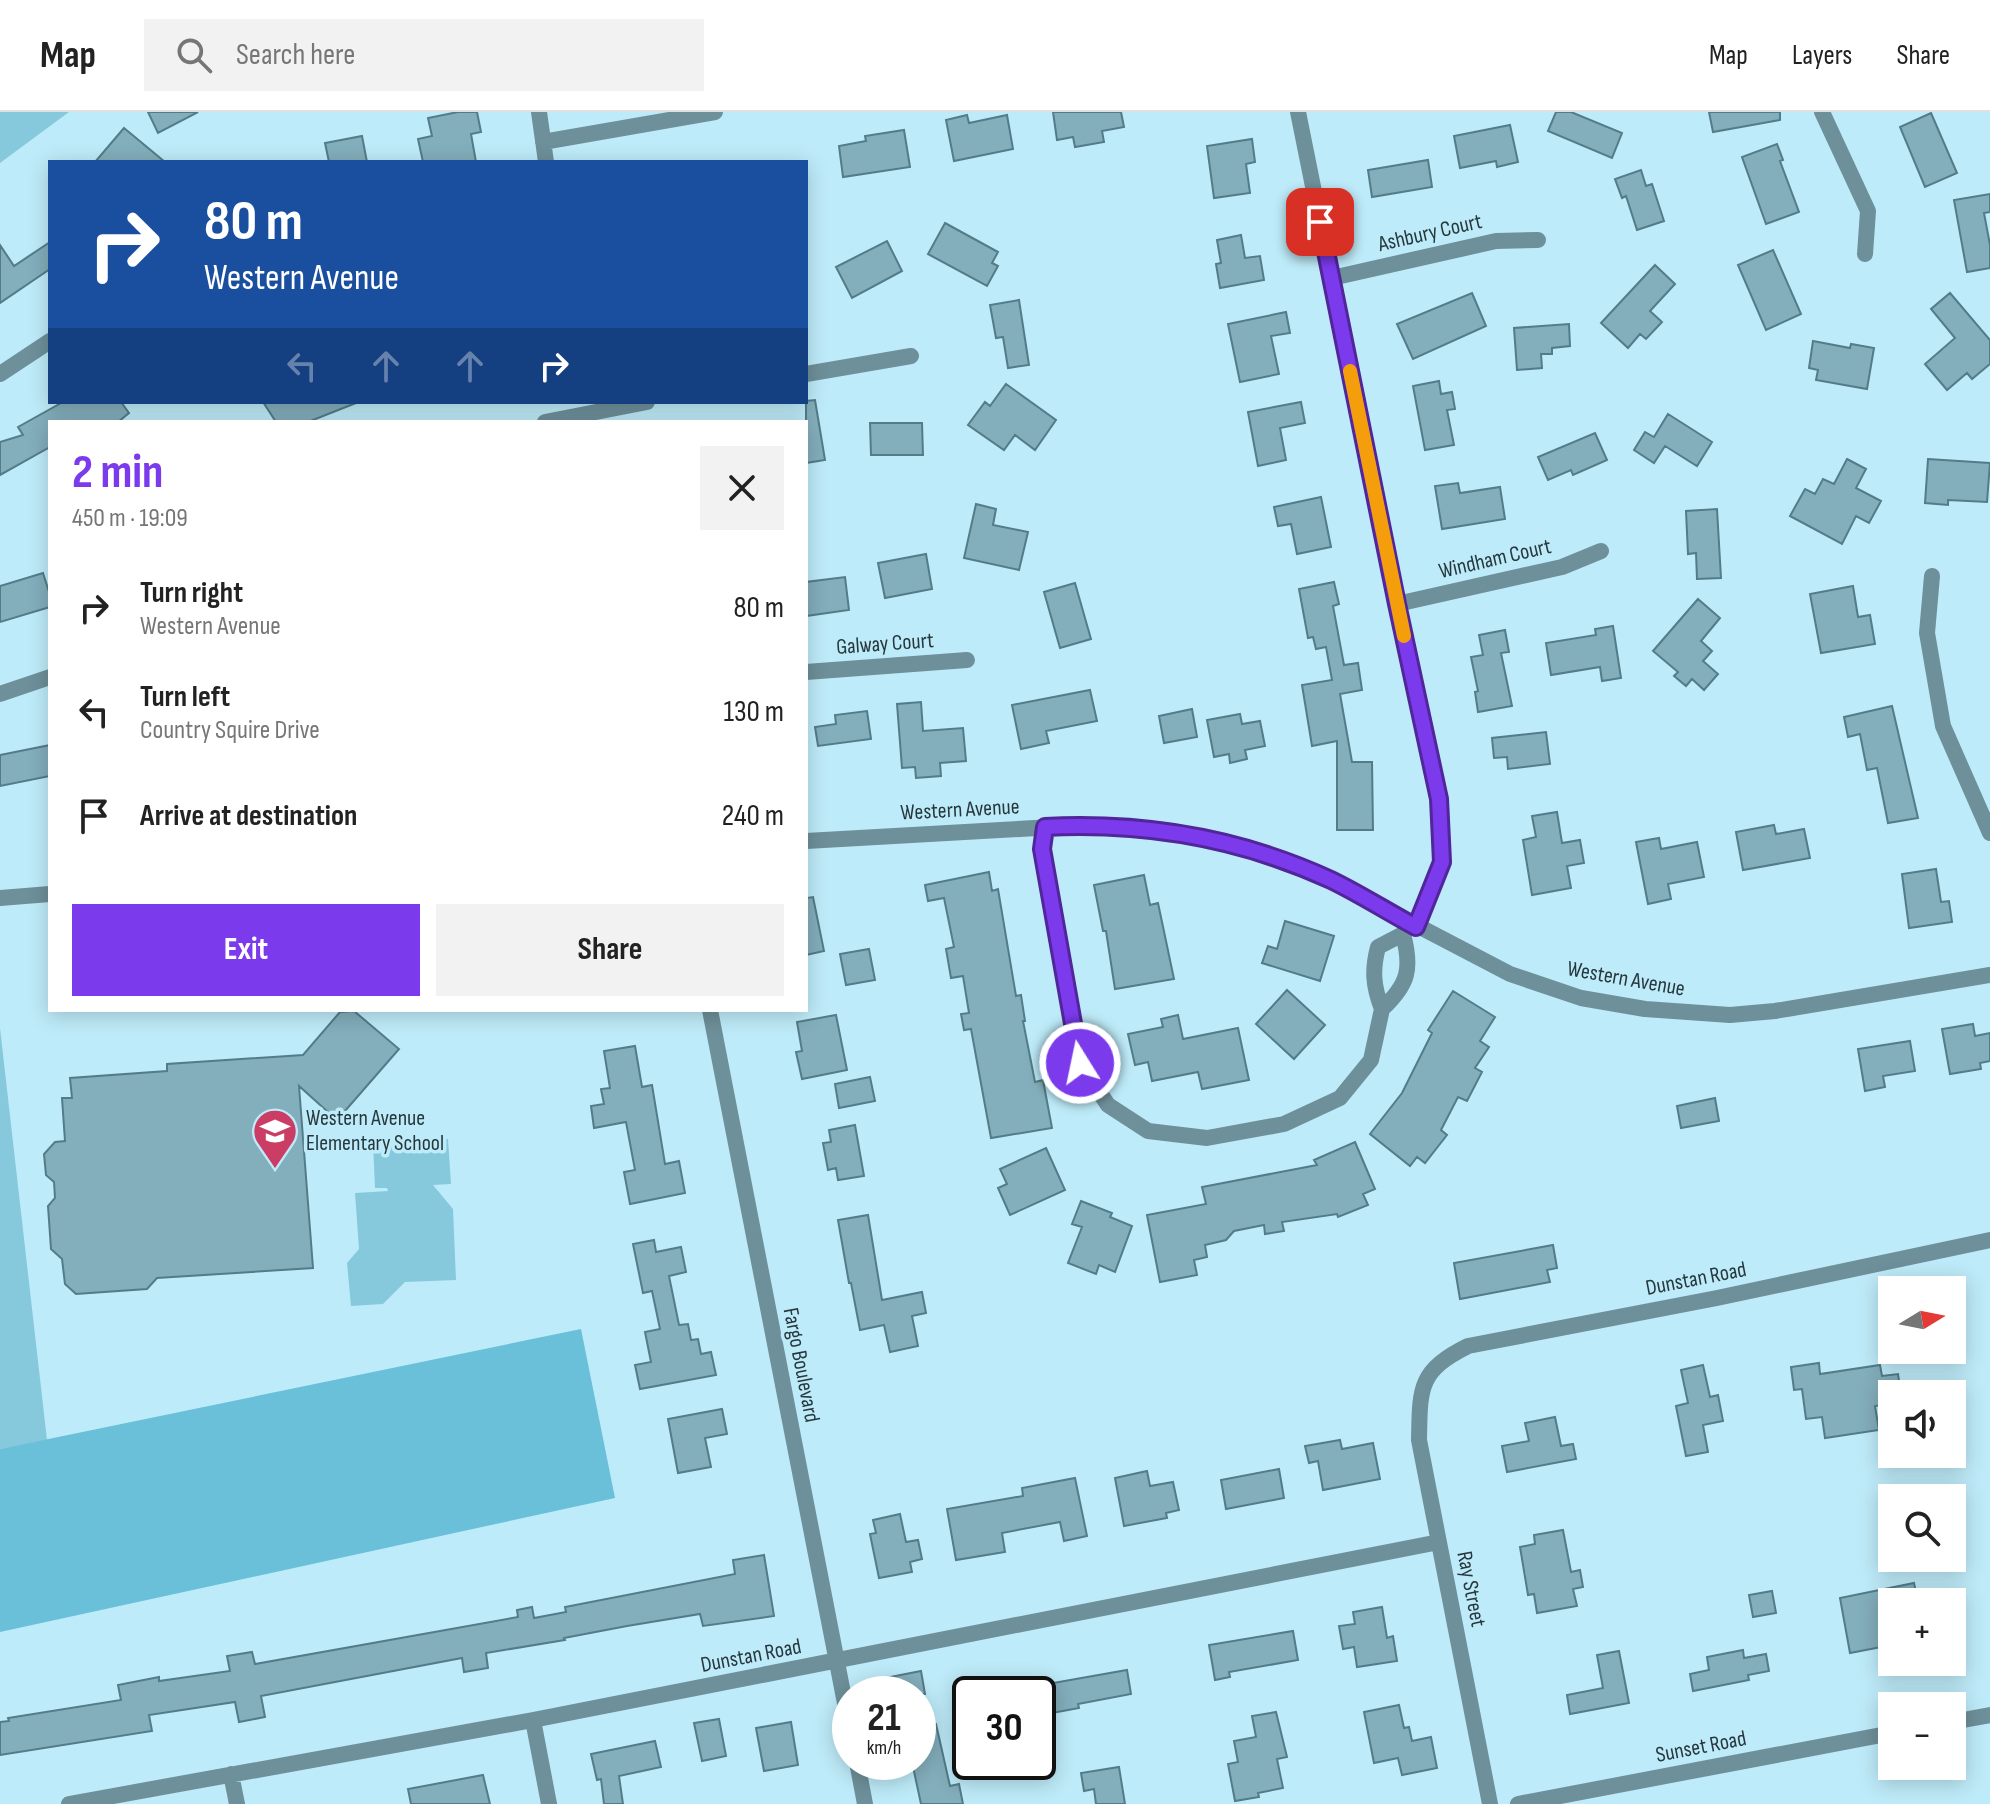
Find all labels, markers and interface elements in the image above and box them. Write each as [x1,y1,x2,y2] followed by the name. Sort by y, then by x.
[144,19,704,91] search box
[40,33,96,78] text: Map
[172,33,216,77] icon: search
[236,37,355,73] text: Search here
[1709,39,1748,72] text: Map
[1792,39,1852,72] text: Layers
[1896,39,1950,72] text: Share
[1286,188,1354,256] pin
[204,189,303,256] text: 80 m
[72,192,176,296] icon: right
[1298,200,1342,244] icon: arrive
[1374,208,1485,258] street label: Ashbury Court
[204,257,399,300] text: Western Avenue
[280,344,324,388] icon: left
[364,344,408,388] icon: ahead
[448,344,492,388] icon: ahead
[532,344,576,388] icon: right
[72,444,163,501] text: 2 min
[700,446,784,530] button: close
[72,503,188,534] text: 450 m · 19:09
[1436,533,1554,585] street label: Windham Court
[140,575,243,611] text: Turn right
[72,586,116,630] icon: right
[733,590,784,626] text: 80 m
[140,611,281,642] text: Western Avenue
[835,627,935,661] street label: Galway Court
[140,679,230,715] text: Turn left
[72,690,116,734] icon: left
[724,694,784,730] text: 130 m
[140,715,320,746] text: Country Squire Drive
[900,793,1020,827] street label: Western Avenue
[72,794,116,838] icon: arrive
[140,798,357,834] text: Arrive at destination
[722,798,784,834] text: 240 m
[72,904,420,996] button: Exit
[436,904,784,996] button: Share
[1565,955,1687,1003] street label: Western Avenue
[1038,1021,1122,1105] position arrow
[306,1105,444,1157] place label: Western Avenue Elementary School
[251,1107,299,1170] school or university icon: Western Avenue Elementary School
[1643,1256,1749,1302] street label: Dunstan Road
[1878,1276,1966,1364] north arrow
[1878,1276,1966,1780] map controls
[777,1305,825,1425] street label: Fargo Boulevard
[1878,1380,1966,1468] button: sound
[1878,1484,1966,1572] button: search
[1450,1549,1492,1629] street label: Ray Street
[1878,1588,1966,1676] button: +
[698,1633,804,1679] street label: Dunstan Road
[952,1676,1056,1780] speed limit sign: 30
[1878,1692,1966,1780] button: −
[867,1694,901,1742] text: 21
[1653,1725,1749,1769] street label: Sunset Road
[867,1736,901,1760] text: km/h

